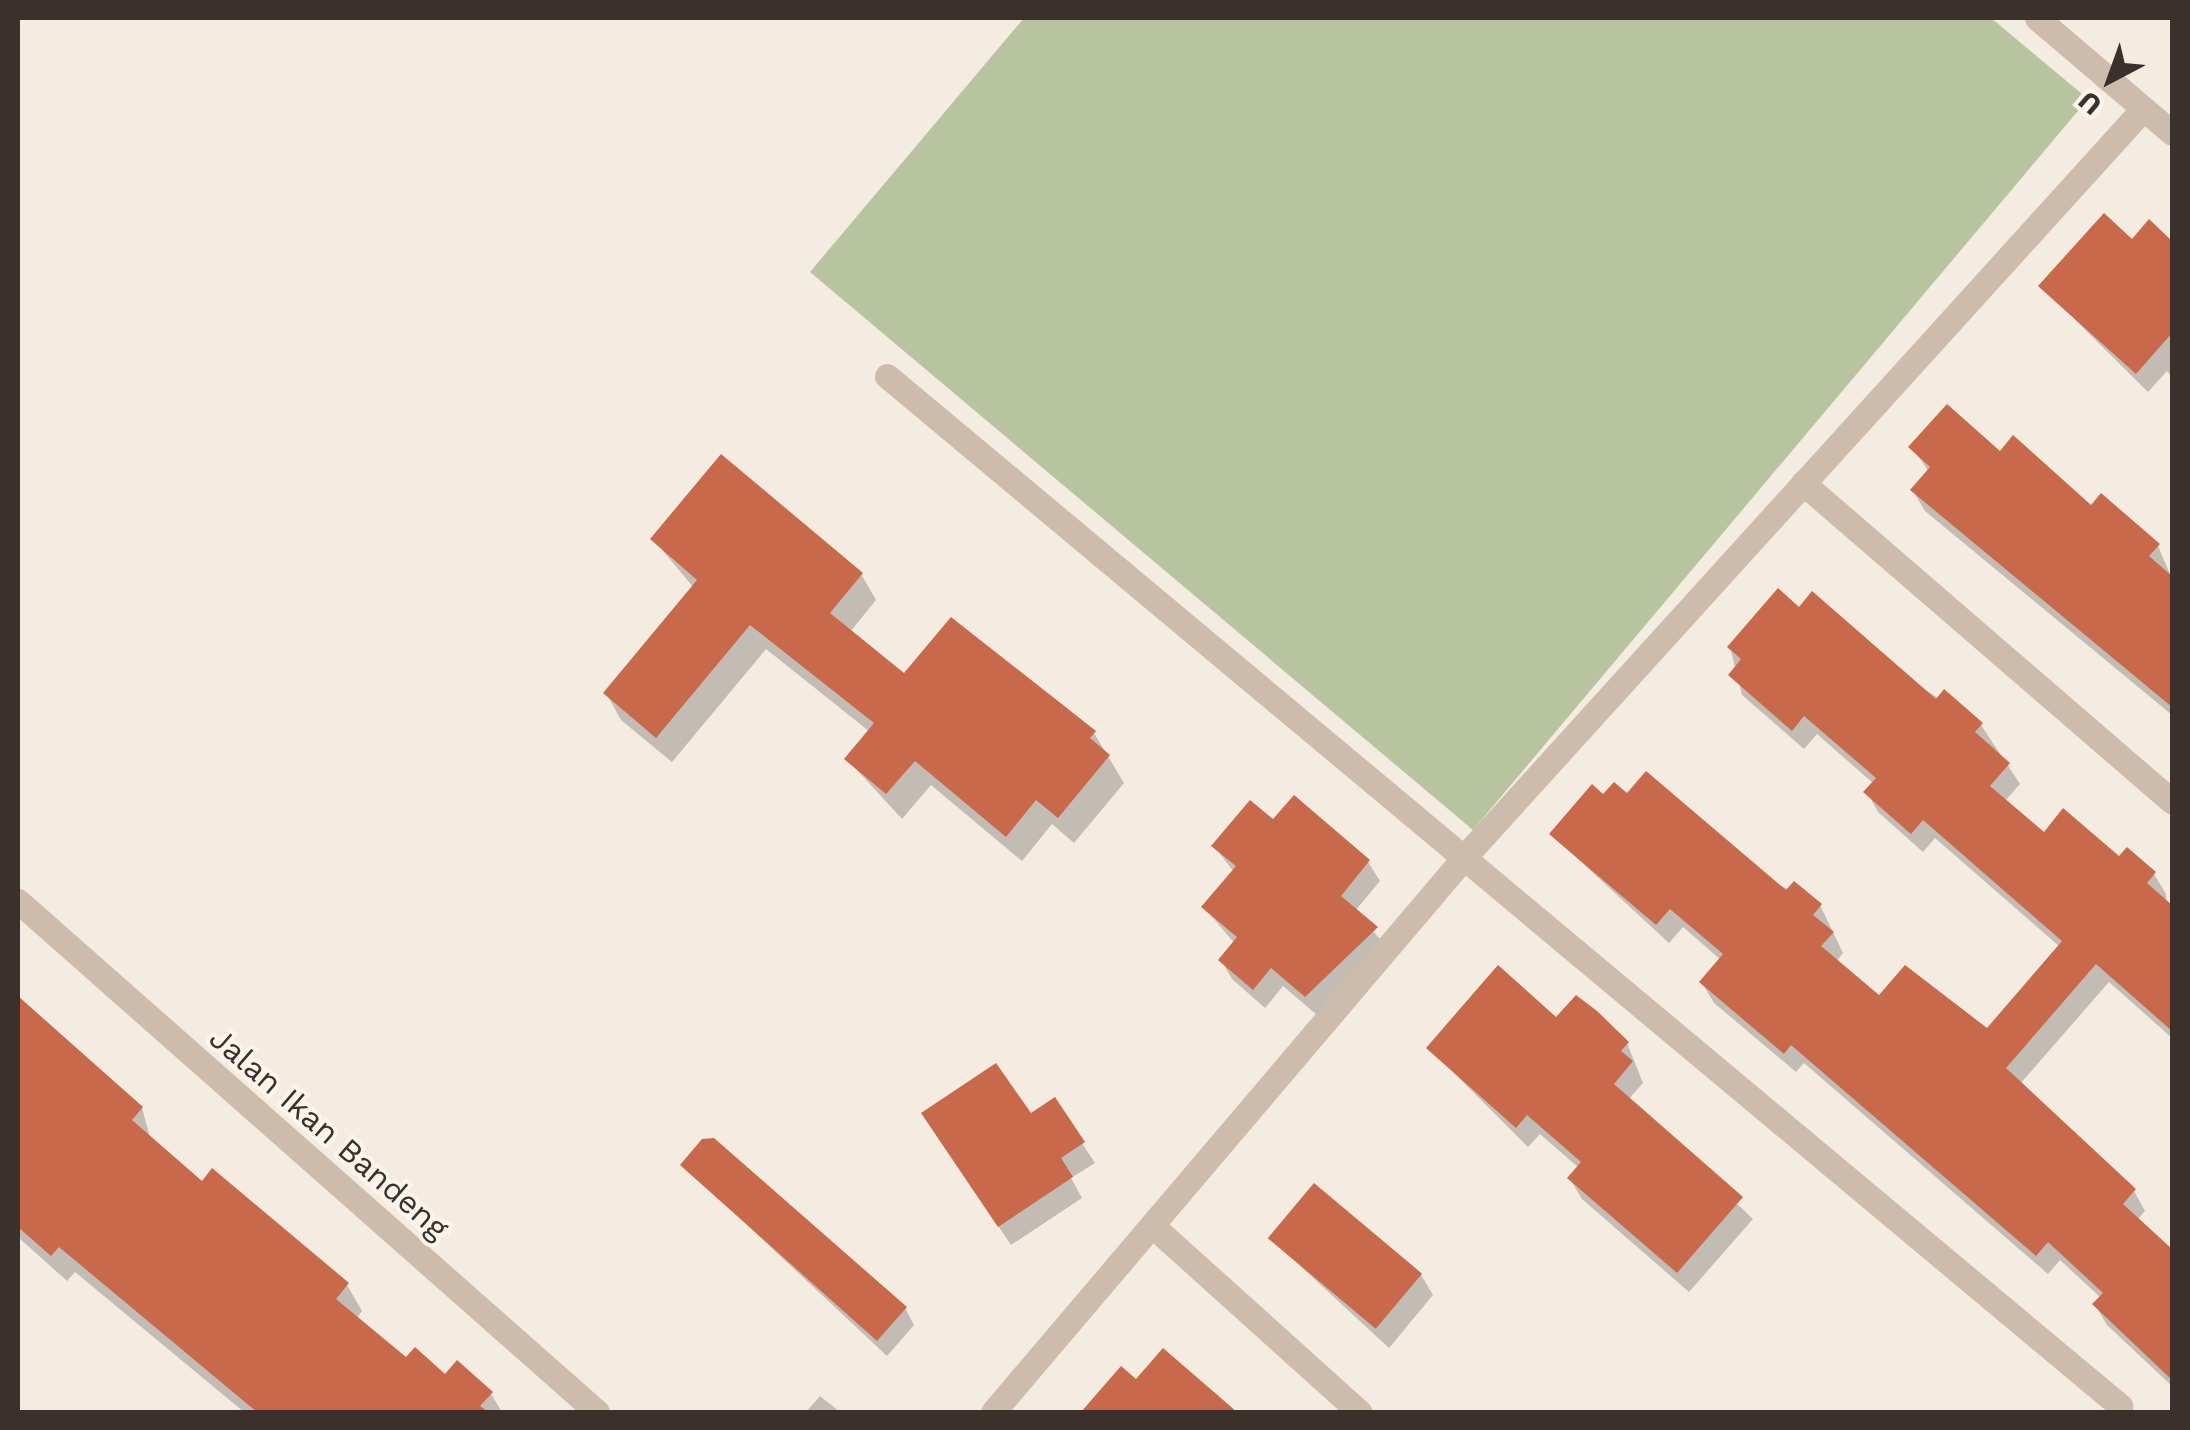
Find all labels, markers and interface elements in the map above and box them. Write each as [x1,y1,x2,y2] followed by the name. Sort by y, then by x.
[2060,30,2160,130] north arrow
[2072,84,2108,122] text: U
[202,1019,456,1247] street label: Jalan Ikan Bandeng

